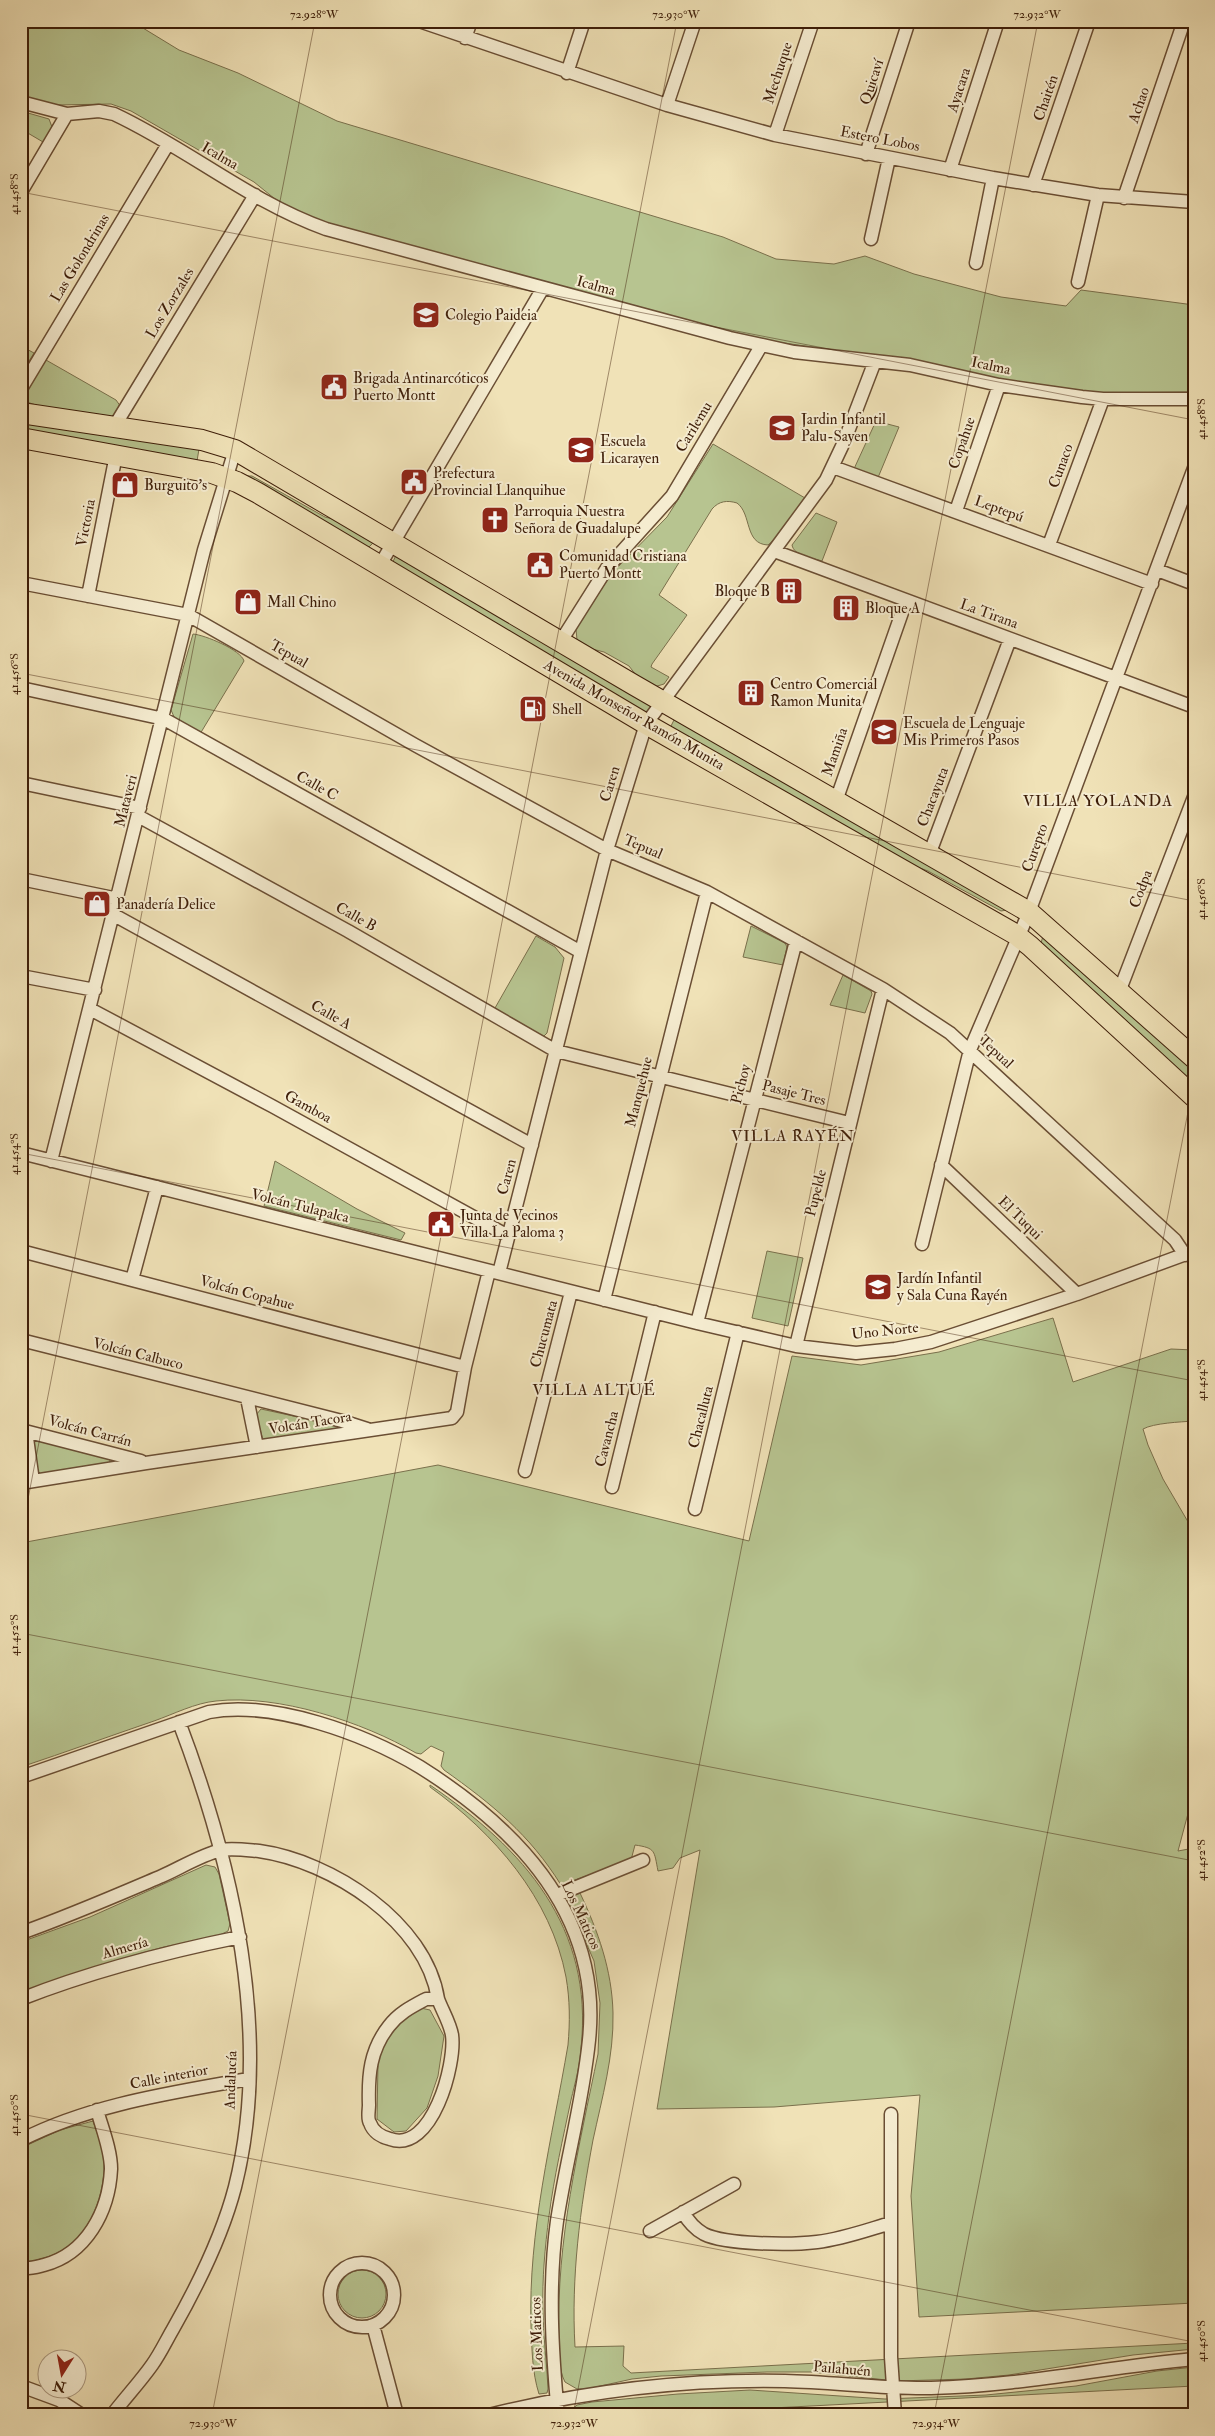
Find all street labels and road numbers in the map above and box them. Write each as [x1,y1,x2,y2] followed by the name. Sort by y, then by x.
[759,40,797,106] street label: Mechuque
[856,56,889,107] street label: Quicaví
[943,64,975,116] street label: Ayacara
[1029,72,1063,124] street label: Chaitén
[1124,84,1154,126] street label: Achao
[838,122,922,156] street label: Estero Lobos
[198,138,243,175] street label: Icalma
[46,210,114,306] street label: Las Golondrinas
[141,264,199,342] street label: Los Zorzales
[574,272,618,301] street label: Icalma
[970,353,1013,380] street label: Icalma
[671,398,717,456] street label: Carilemu
[944,414,981,472] street label: Copahue
[1044,441,1078,491] street label: Cunaco
[971,491,1027,528] street label: Leptepú
[72,497,100,549] street label: Victoria
[957,595,1022,634] street label: La Tirana
[266,636,312,673] street label: Tepual
[539,655,729,775] street label: Avenida Monseñor Ramón Munita
[818,724,852,779] street label: Mamiña
[596,763,625,804] street label: Caren
[913,764,953,830] street label: Chacayuta
[293,767,341,805] street label: Calle C
[110,773,142,829] street label: Mataveri
[1018,821,1053,875] street label: Curepto
[620,830,666,865] street label: Tepual
[1125,866,1158,911] street label: Codpa
[332,898,380,936] street label: Calle B
[307,996,355,1034] street label: Calle A
[974,1031,1018,1074] street label: Tepual
[621,1055,657,1129] street label: Manquehue
[727,1062,755,1106] street label: Pichoy
[760,1076,828,1110] street label: Pasaje Tres
[281,1086,336,1128] street label: Gamboa
[493,1157,521,1197] street label: Caren
[801,1167,832,1219] street label: Pupelde
[249,1185,352,1229] street label: Volcán Tulapalca
[994,1192,1046,1244] street label: El Tuqui
[197,1271,296,1316] street label: Volcán Copahue
[526,1297,562,1370] street label: Chucumata
[851,1318,919,1344] street label: Uno Norte
[91,1334,185,1374] street label: Volcán Calbuco
[684,1383,718,1450] street label: Chacalluta
[267,1407,354,1439] street label: Volcán Tacora
[591,1408,623,1469] street label: Cavancha
[46,1411,134,1451] street label: Volcán Carrán
[557,1877,605,1953] street label: Los Maticos
[99,1932,151,1964] street label: Almería
[220,2050,242,2111] street label: Andalucía
[128,2060,210,2094] street label: Calle interior
[526,2297,548,2371] street label: Los Maticos
[812,2357,872,2381] street label: Pailahuén

